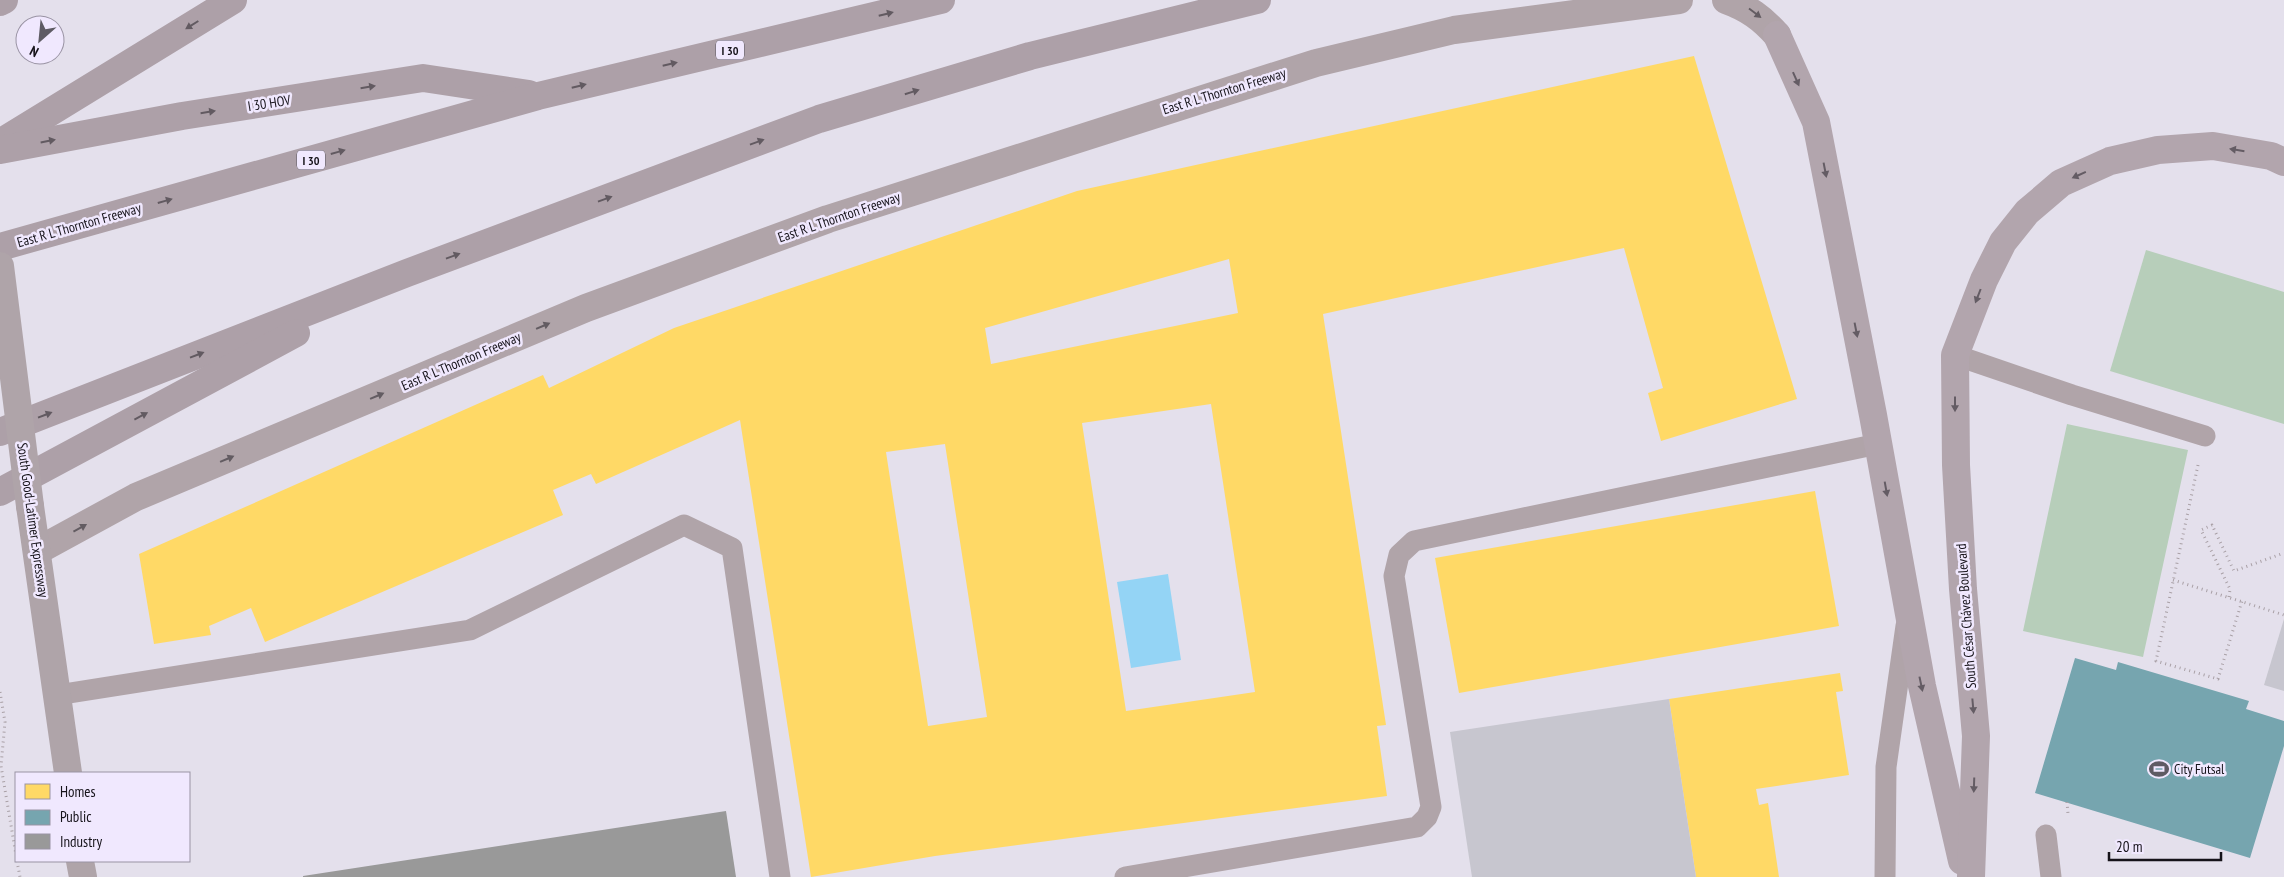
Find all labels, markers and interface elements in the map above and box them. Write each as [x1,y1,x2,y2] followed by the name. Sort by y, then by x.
[1748,8,1761,19] one-way arrow
[878,10,893,18] one-way arrow
[15,15,65,65] north arrow
[185,21,198,30] one-way arrow
[716,40,744,60] road number: I 30
[27,42,42,61] text: N
[662,60,677,68] one-way arrow
[1160,63,1289,118] street label: East R L Thornton Freeway
[1793,72,1801,86] one-way arrow
[361,82,377,90] one-way arrow
[572,82,587,90] one-way arrow
[904,87,919,95] one-way arrow
[246,91,292,115] street label: I 30 HOV
[200,108,216,116] one-way arrow
[40,137,56,145] one-way arrow
[750,138,765,146] one-way arrow
[2229,146,2245,154] one-way arrow
[331,148,346,156] one-way arrow
[297,150,325,170] road number: I 30
[1821,162,1829,178] one-way arrow
[2072,171,2086,179] one-way arrow
[775,187,903,246] street label: East R L Thornton Freeway
[598,195,613,203] one-way arrow
[157,196,172,204] one-way arrow
[15,198,144,251] street label: East R L Thornton Freeway
[446,252,461,260] one-way arrow
[1974,289,1982,304] one-way arrow
[535,322,550,330] one-way arrow
[1852,322,1860,337] one-way arrow
[398,327,524,394] street label: East R L Thornton Freeway
[190,351,204,359] one-way arrow
[370,392,385,400] one-way arrow
[1951,396,1959,412] one-way arrow
[38,411,53,418] one-way arrow
[133,412,148,420] one-way arrow
[13,441,53,599] street label: South Good-Latimer Expressway
[220,455,235,463] one-way arrow
[1882,482,1890,498] one-way arrow
[72,524,87,532] one-way arrow
[1952,543,1980,689] street label: South César Chávez Boulevard
[1918,676,1926,692] one-way arrow
[1970,698,1978,714] one-way arrow
[2148,758,2170,780] sports icon: City Futsal
[2174,760,2225,778] place label: City Futsal
[15,772,190,862] legend
[1970,777,1978,793] one-way arrow
[60,782,96,801] text: Homes
[60,807,92,826] text: Public
[2109,830,2222,862] scale bar
[60,832,102,851] text: Industry
[2116,837,2142,856] text: 20 m

